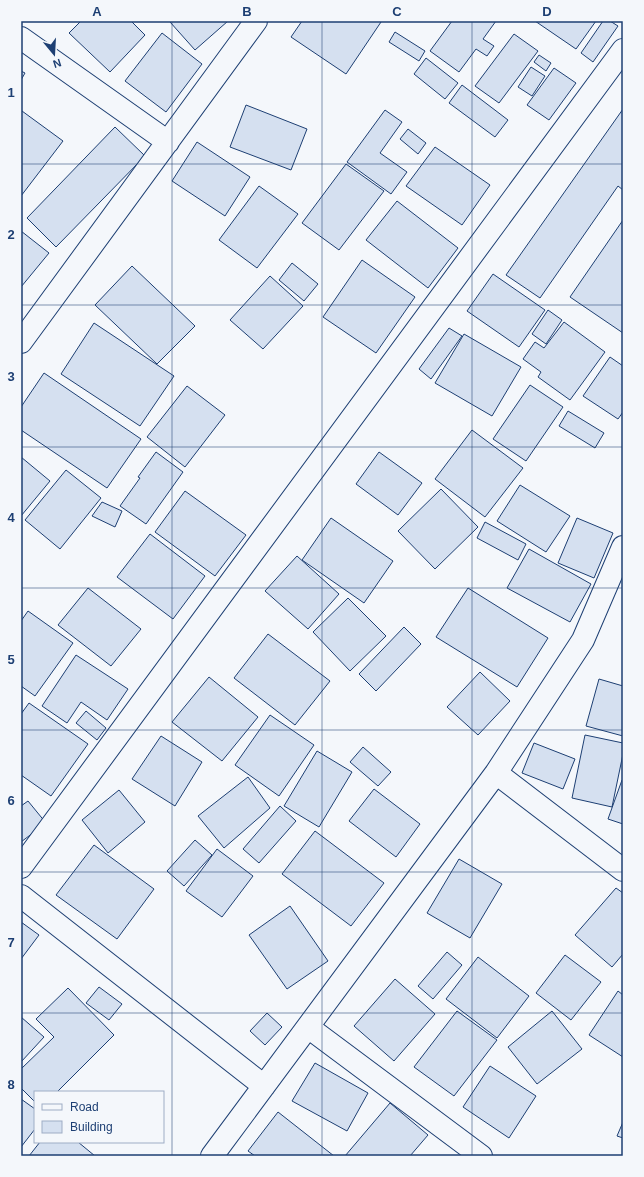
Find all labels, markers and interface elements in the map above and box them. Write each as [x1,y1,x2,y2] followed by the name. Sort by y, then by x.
[92,4,102,19] text: A
[242,4,252,19] text: B
[392,4,402,19] text: C
[542,4,552,19] text: D
[34,34,74,74] north arrow
[51,57,63,70] text: N
[7,85,15,100] text: 1
[7,227,15,242] text: 2
[7,369,15,384] text: 3
[7,510,15,525] text: 4
[7,652,15,667] text: 5
[7,793,15,808] text: 6
[7,935,15,950] text: 7
[7,1077,15,1092] text: 8
[34,1091,164,1143] legend
[70,1100,99,1114] text: Road
[70,1120,113,1134] text: Building

